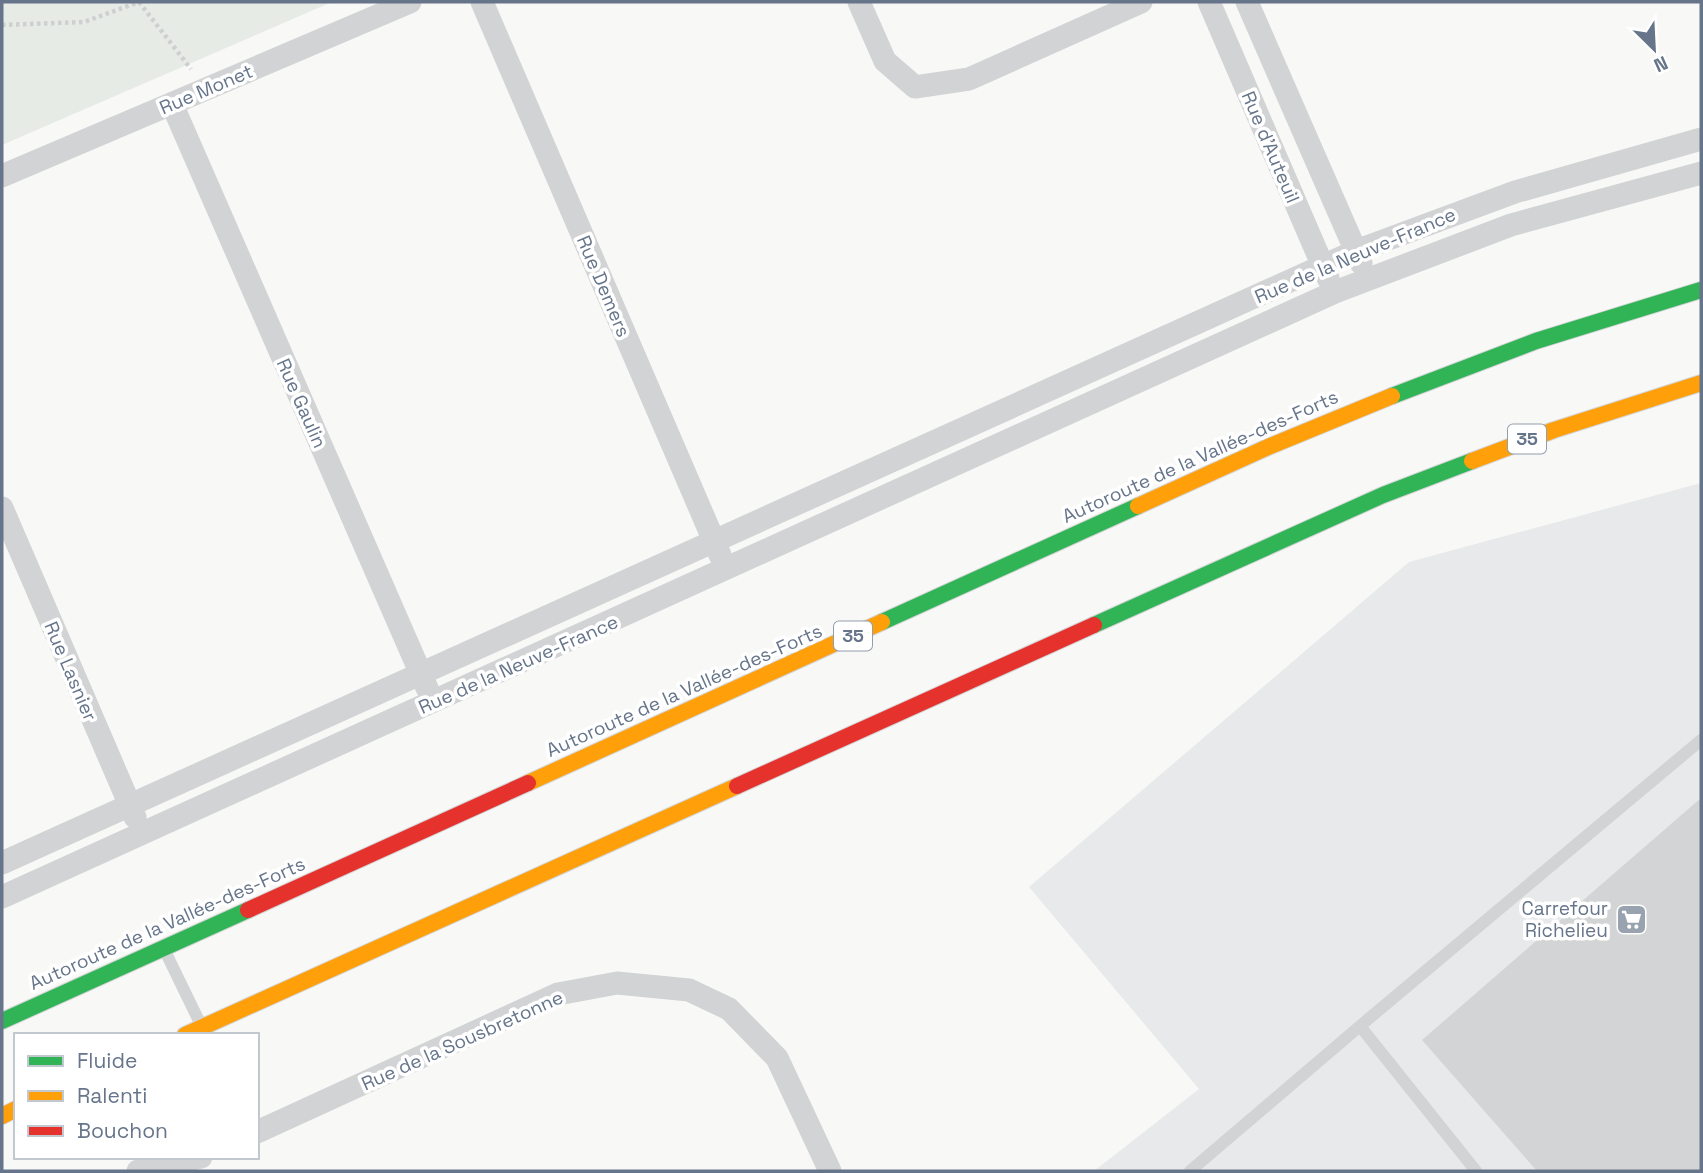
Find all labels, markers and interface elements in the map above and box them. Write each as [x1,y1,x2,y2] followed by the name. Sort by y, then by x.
[1619,14,1689,84] north arrow
[1650,50,1672,78] text: N
[156,59,257,120] street label: Rue Monet
[1236,87,1305,207] street label: Rue d'Auteuil
[1251,202,1460,309] street label: Rue de la Neuve-France
[571,232,636,341] street label: Rue Demers
[271,354,332,452] street label: Rue Gaulin
[1058,384,1342,529] street label: Autoroute de la Vallée-des-Forts
[1508,424,1546,454] road number: 35
[414,609,622,720] street label: Rue de la Neuve-France
[38,618,103,725] street label: Rue Lasnier
[542,618,826,763] street label: Autoroute de la Vallée-des-Forts
[834,622,872,650] road number: 35
[25,851,309,996] street label: Autoroute de la Vallée-des-Forts
[1522,896,1608,943] place label: Carrefour Richelieu
[1614,902,1648,936] supermarket icon: Carrefour Richelieu
[357,985,567,1096] street label: Rue de la Sousbretonne
[14,1033,259,1159] legend
[77,1047,137,1074] text: Fluide
[77,1082,147,1109] text: Ralenti
[77,1117,168,1144] text: Bouchon

